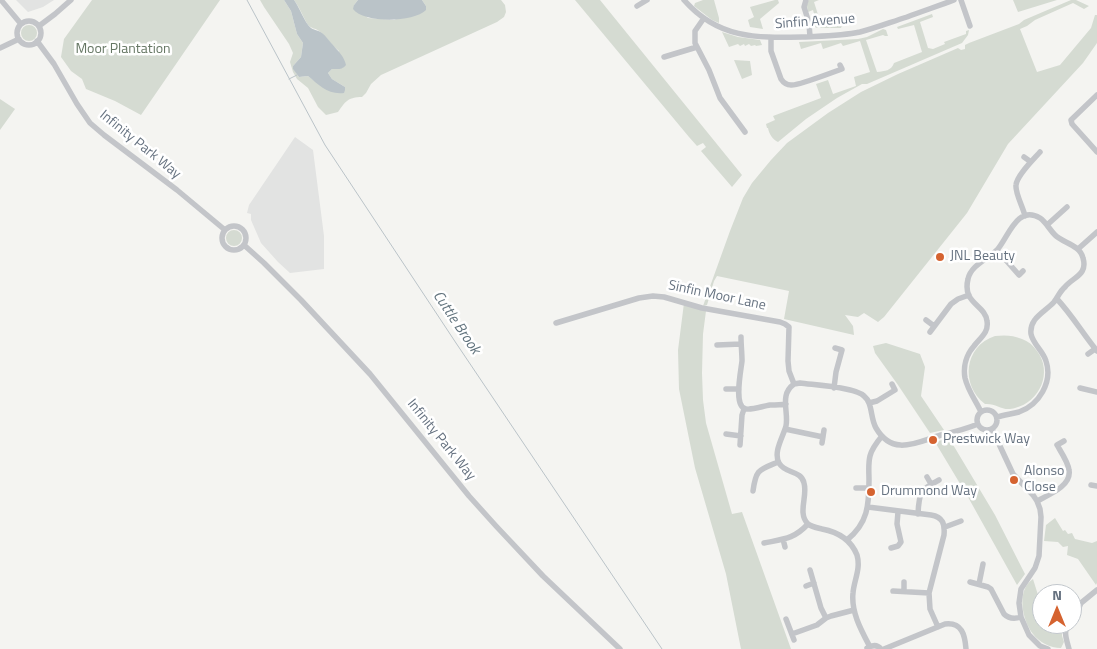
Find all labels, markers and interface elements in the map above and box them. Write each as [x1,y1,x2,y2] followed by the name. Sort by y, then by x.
[774,11,856,33] street label: Sinfin Avenue
[75,42,171,58] park label: Moor Plantation
[96,107,184,183] street label: Infinity Park Way
[950,249,1015,265] place label: JNL Beauty
[934,251,946,263] marker: JNL Beauty
[667,277,767,315] street label: Sinfin Moor Lane
[428,288,484,358] water label: Cuttle Brook
[403,396,479,484] street label: Infinity Park Way
[943,432,1030,448] place label: Prestwick Way
[927,434,939,446] marker: Prestwick Way
[1024,464,1064,497] place label: Alonso Close
[1008,474,1020,486] marker: Alonso Close
[881,484,977,500] place label: Drummond Way
[865,486,877,498] marker: Drummond Way
[1032,584,1082,634] north arrow
[1052,584,1062,605] text: N

